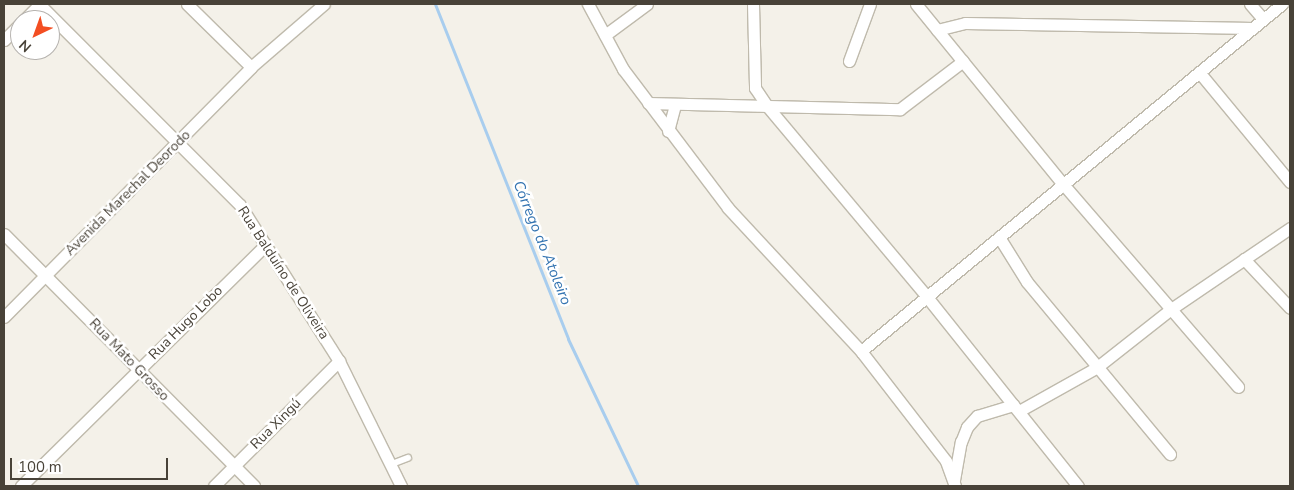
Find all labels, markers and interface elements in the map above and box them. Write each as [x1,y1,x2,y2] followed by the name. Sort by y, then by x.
[10,10,60,60] north arrow
[15,35,36,56] text: N
[62,127,194,259] street label: Avenida Marechal Deorodo
[509,178,575,308] water label: Córrego do Atoleiro
[234,203,332,343] street label: Rua Balduíno de Oliveira
[146,283,226,363] street label: Rua Hugo Lobo
[85,315,173,405] street label: Rua Mato Grosso
[247,395,305,453] street label: Rua Xingú
[12,448,170,480] scale bar
[18,457,62,477] text: 100 m

